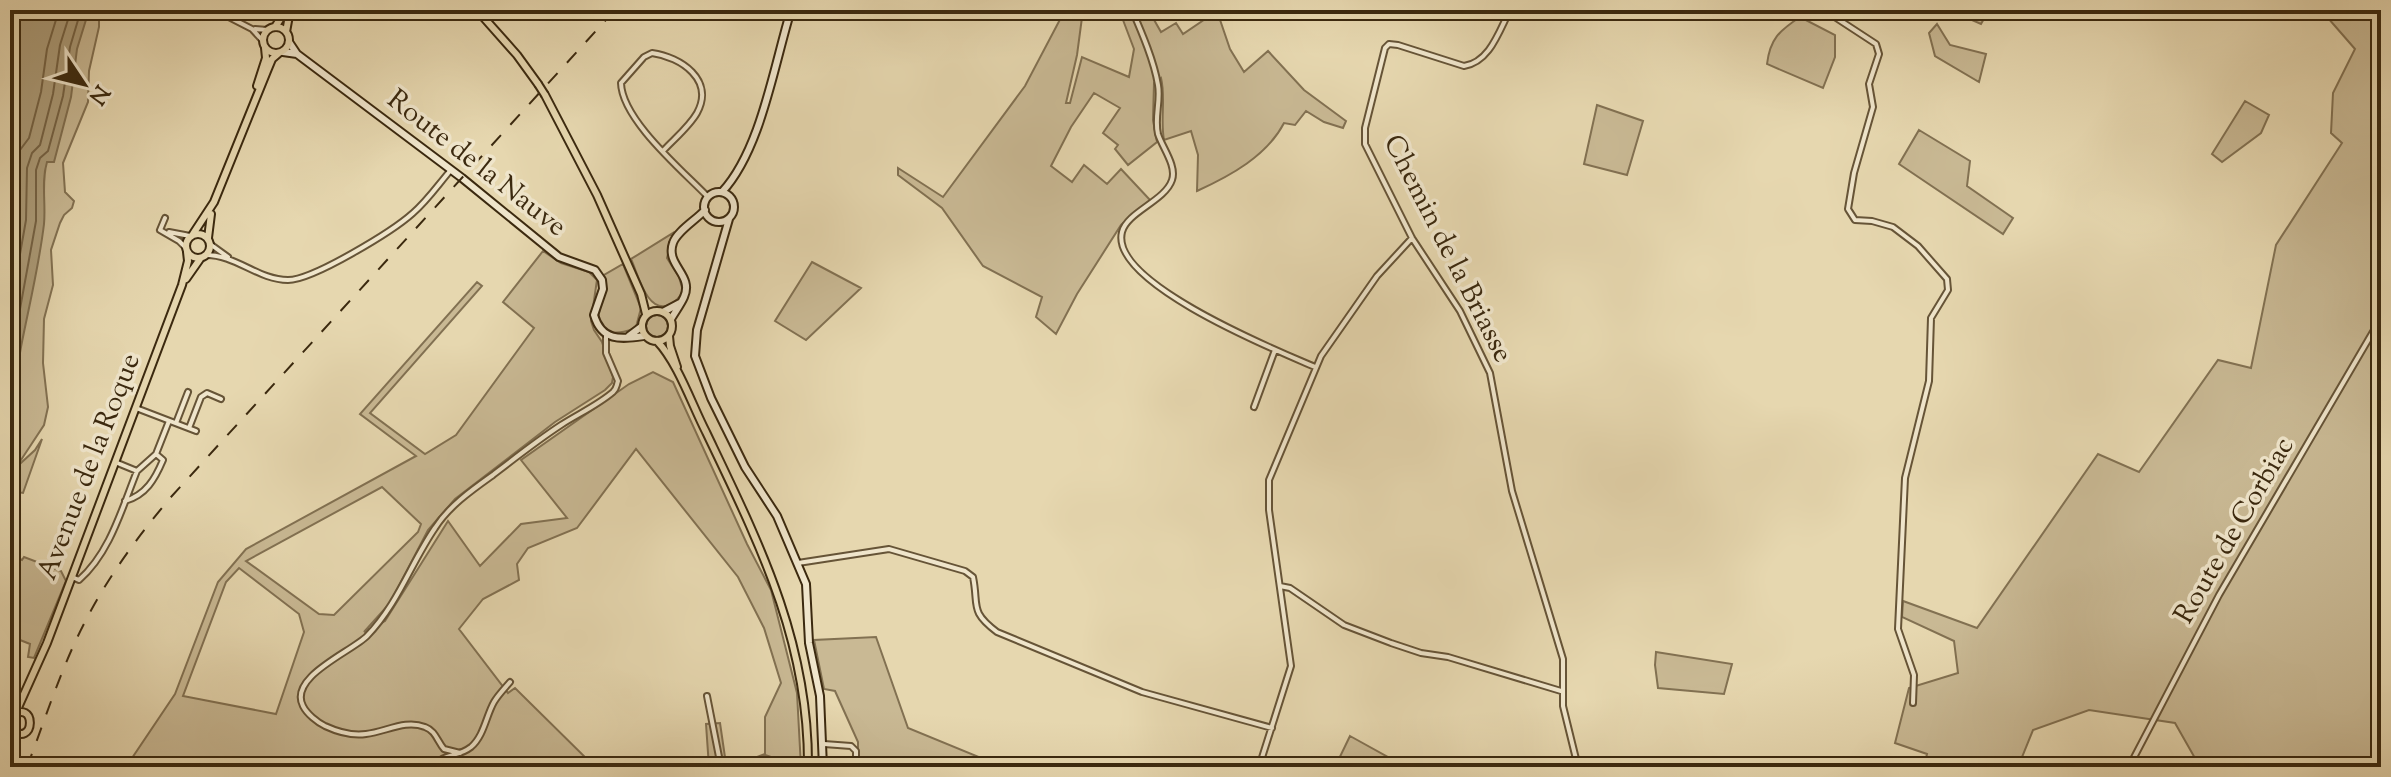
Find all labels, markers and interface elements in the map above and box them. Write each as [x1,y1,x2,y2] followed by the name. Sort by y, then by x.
[44,44,124,124] north arrow
[80,77,116,110] text: N
[378,81,574,247] street label: Route de la Nauve
[1372,128,1522,370] street label: Chemin de la Briasse
[28,348,152,586] street label: Avenue de la Roque
[2165,430,2305,632] street label: Route de Corbiac

